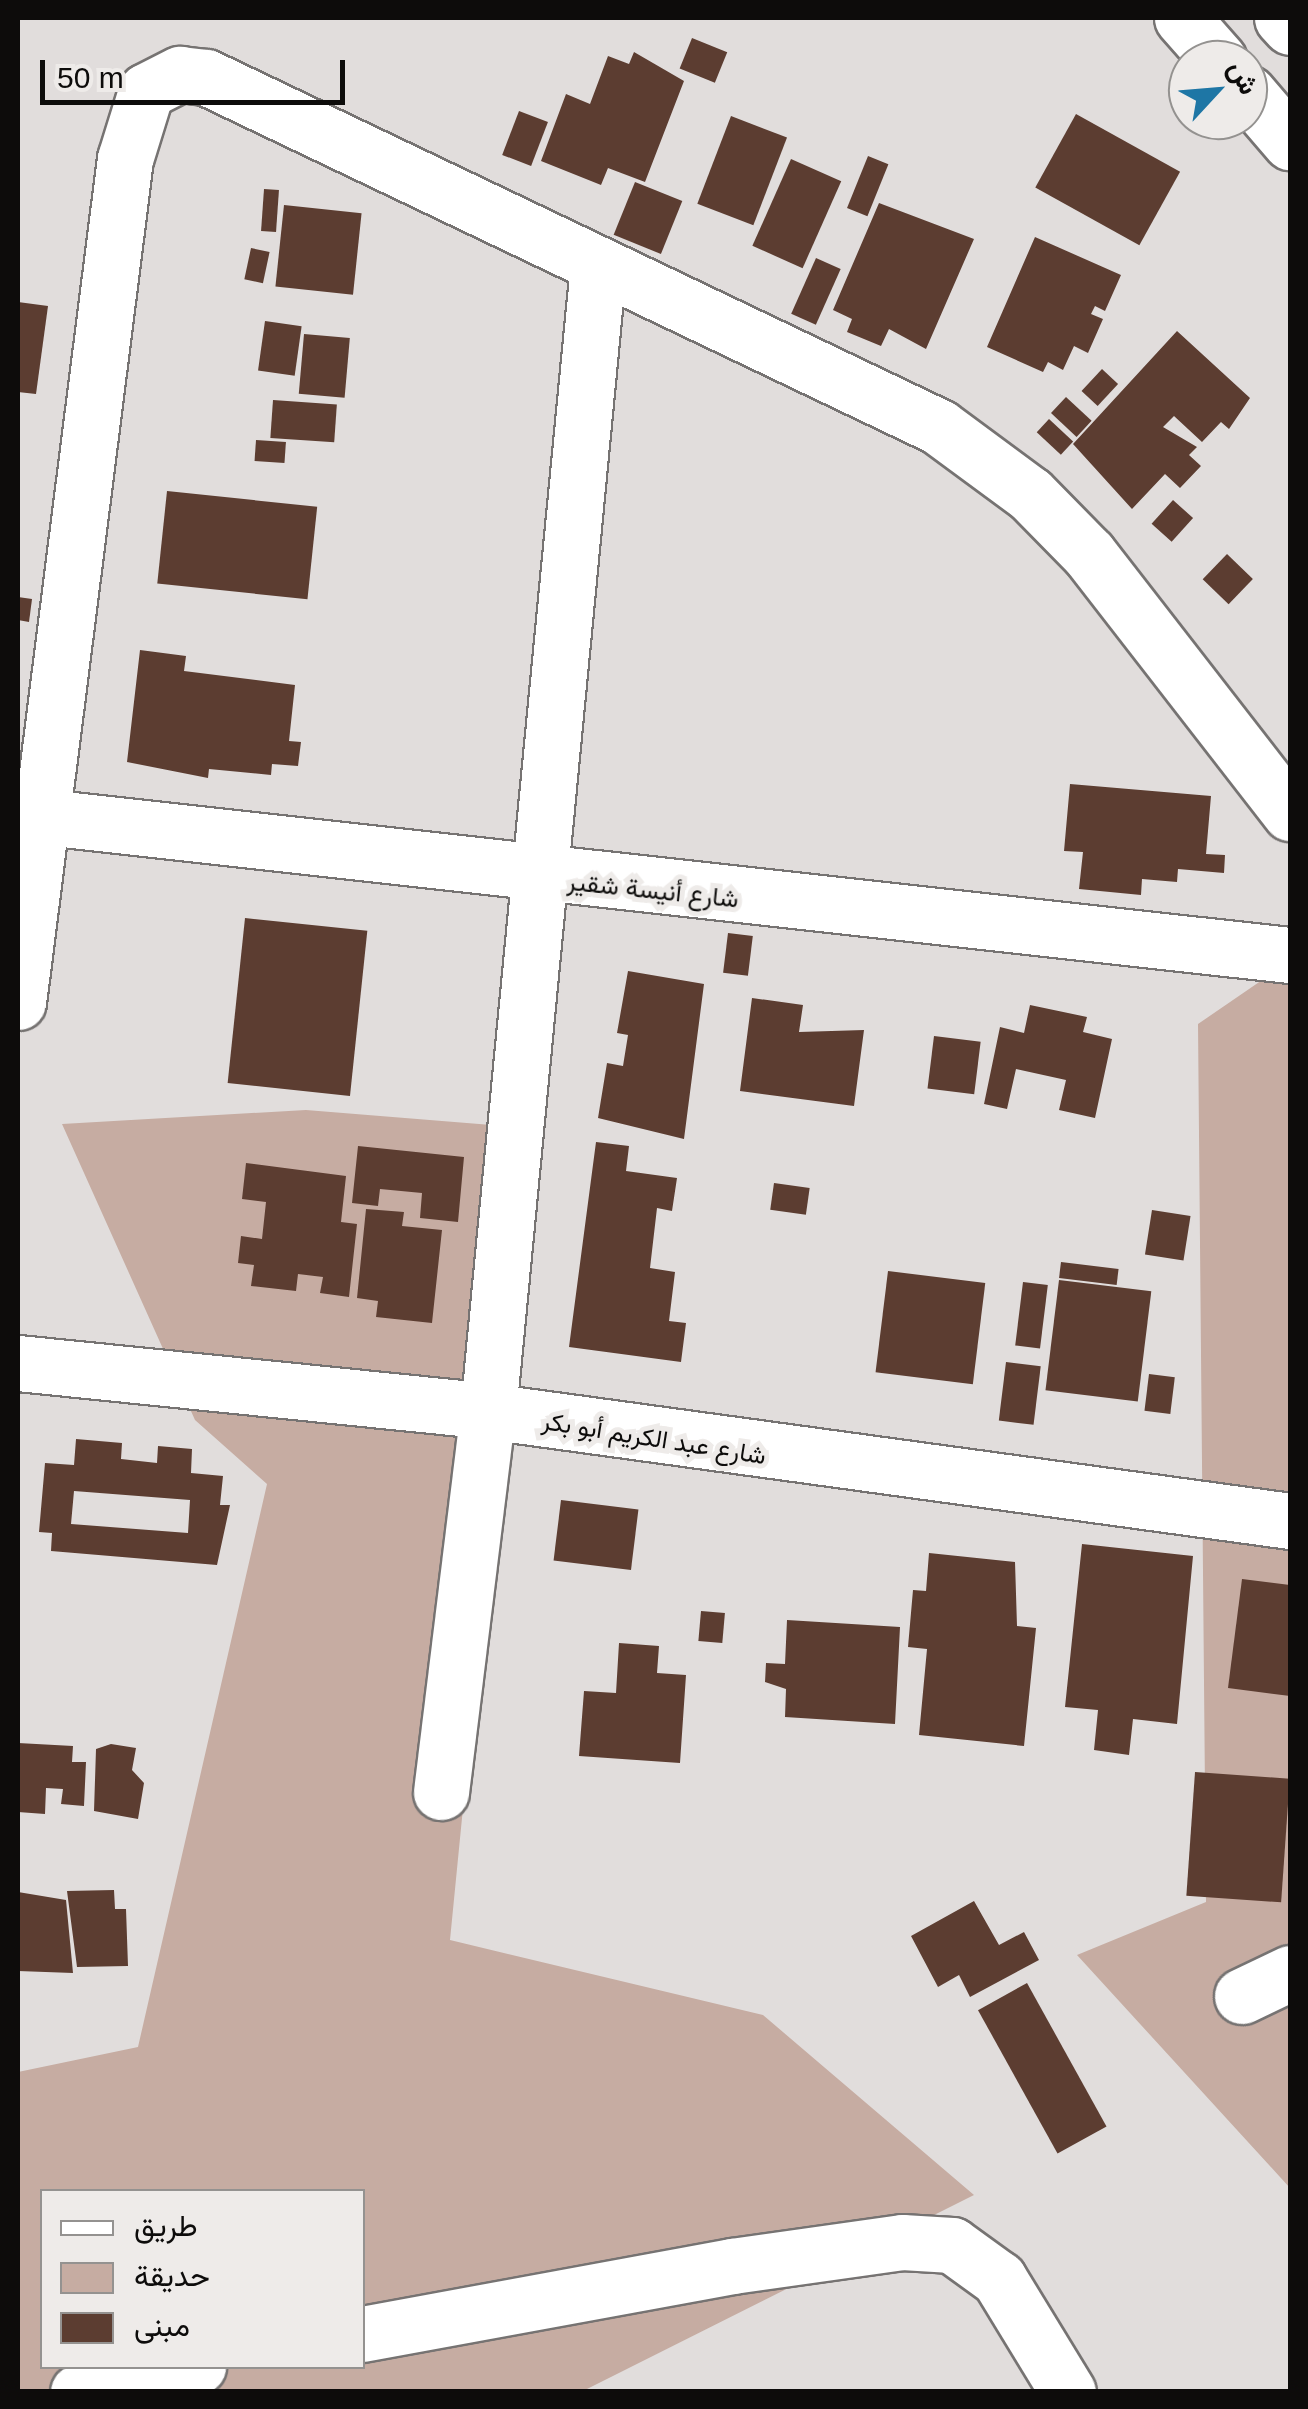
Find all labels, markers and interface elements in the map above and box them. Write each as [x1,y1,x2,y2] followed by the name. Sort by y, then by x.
[45,40,350,102] scale bar
[1168,40,1268,140] north arrow
[1222,56,1265,99] text: ش
[57,61,124,94] text: 50 m
[566,866,740,914] street label: شارع أنيسة شقير
[540,1405,768,1471] street label: شارع عبد الكريم أبو بكر
[40,2189,365,2369] legend
[134,2209,198,2242] text: طريق
[134,2259,210,2292] text: حديقة
[134,2309,190,2342] text: مبنى

